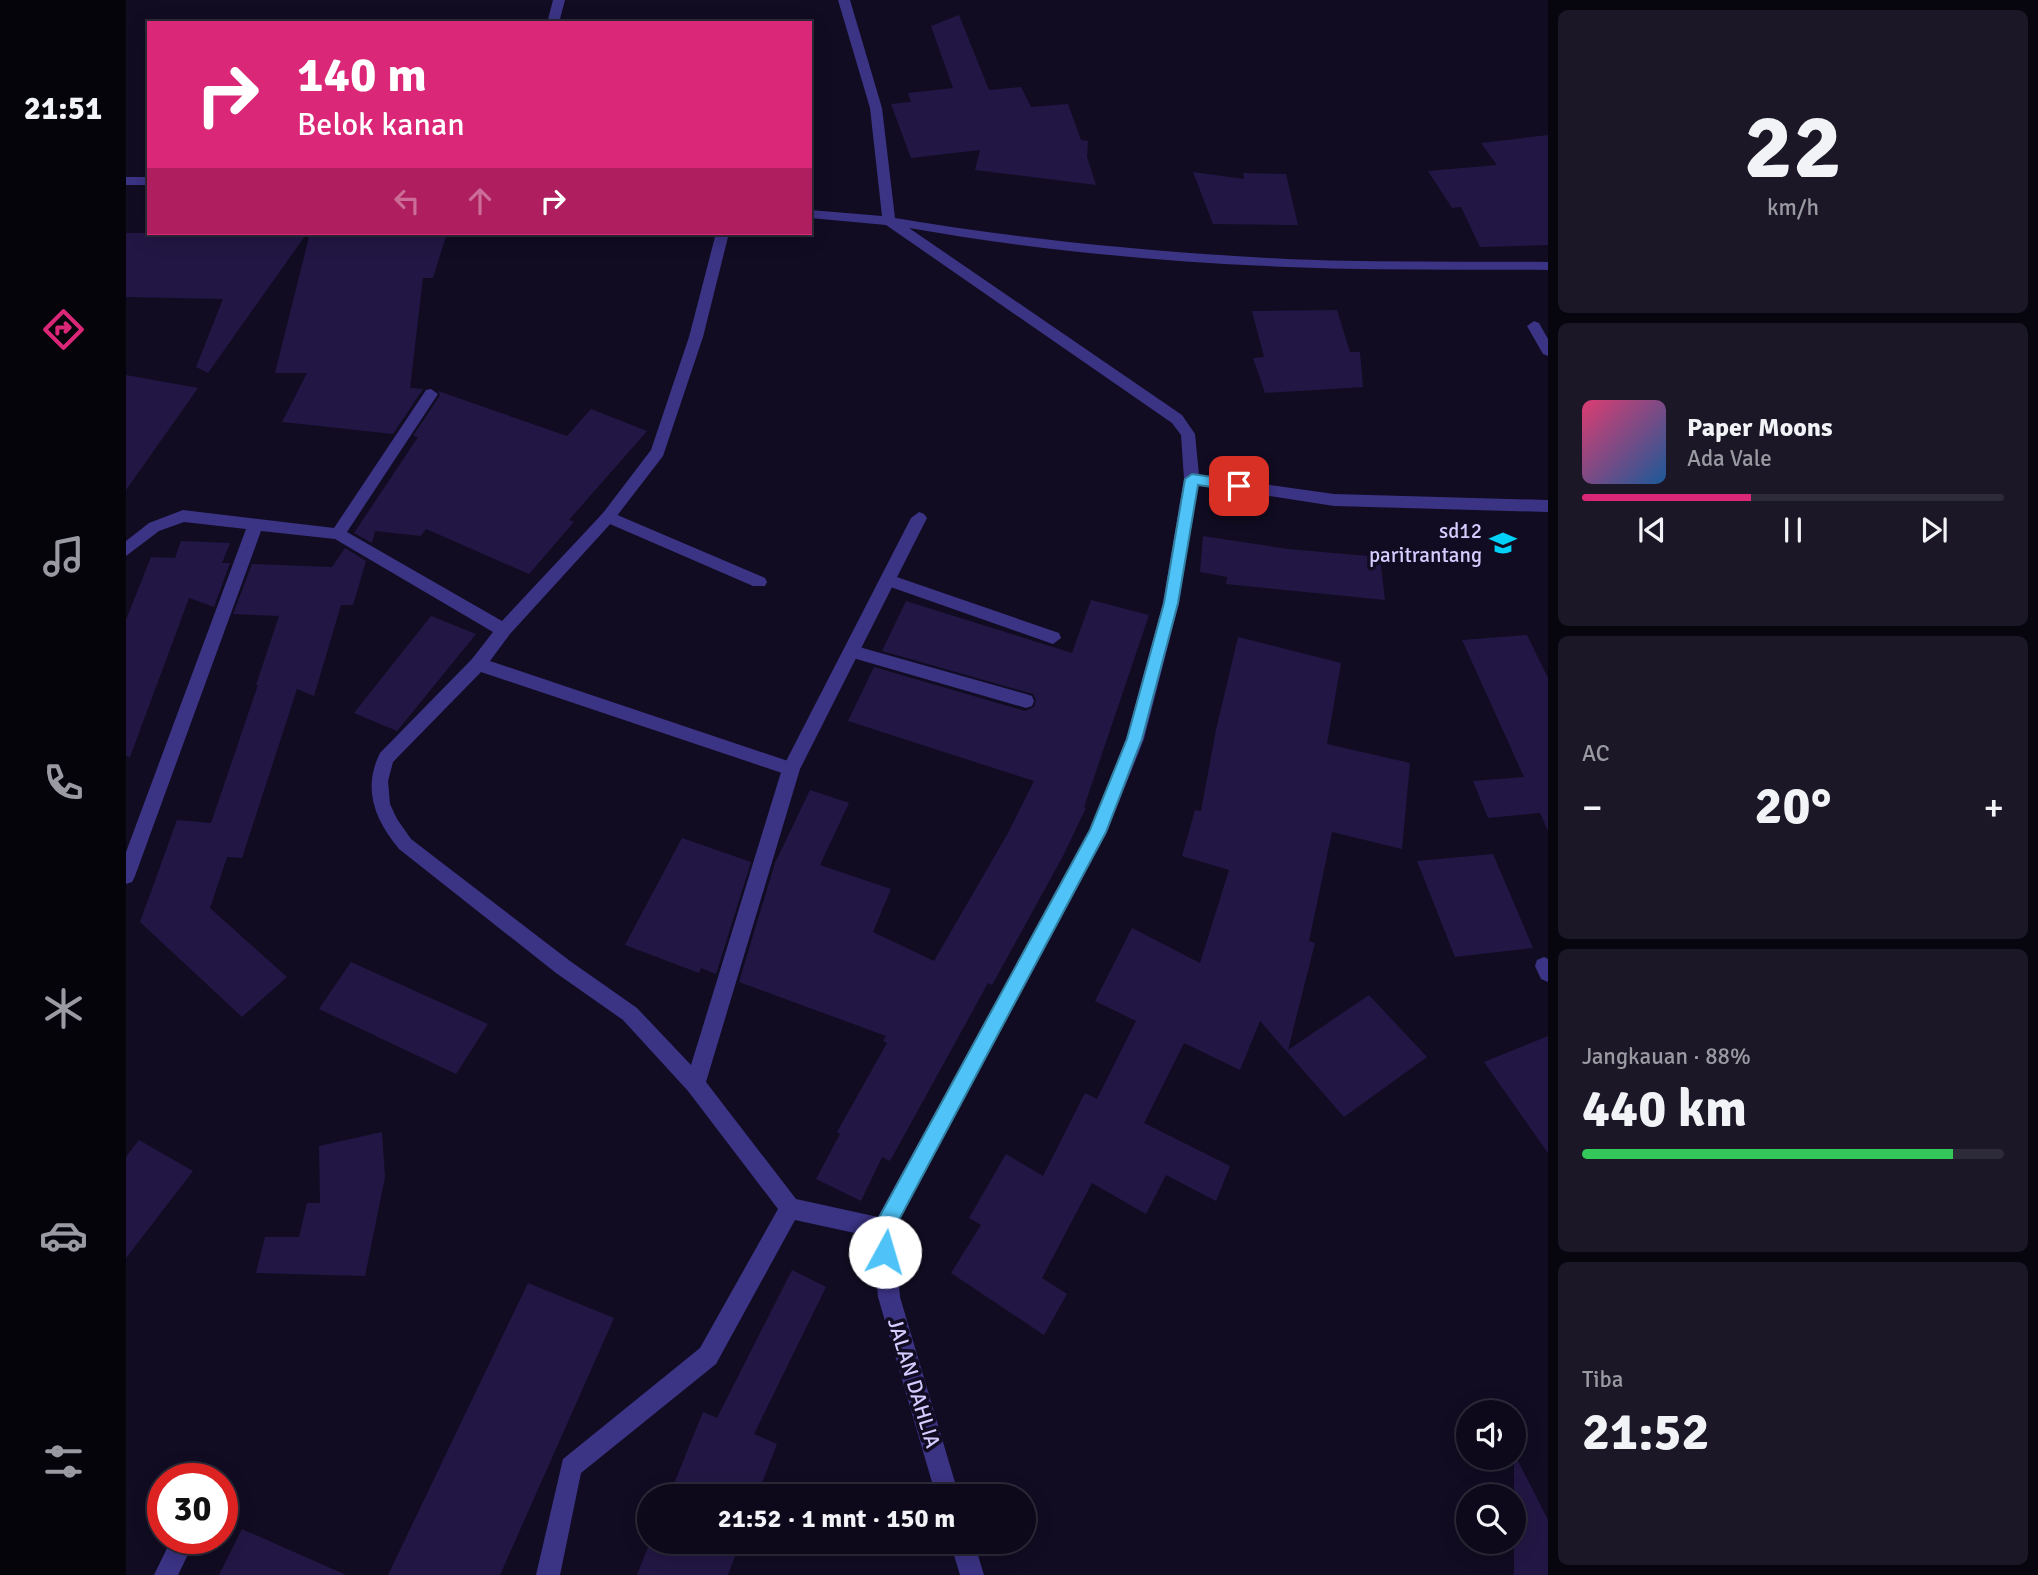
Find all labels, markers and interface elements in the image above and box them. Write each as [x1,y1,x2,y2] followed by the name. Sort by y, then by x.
[297,45,427,105] text: 140 m
[182,49,273,140] icon: right
[24,89,102,128] text: 21:51
[1744,91,1842,204] text: 22
[297,105,465,144] text: Belok kanan
[388,182,426,220] icon: left
[461,182,499,220] icon: ahead
[534,182,572,220] icon: right
[1767,193,1819,222] text: km/h
[39,305,88,354] icon: directions
[1687,412,1833,444] text: Paper Moons
[1687,444,1772,473] text: Ada Vale
[1209,456,1269,516] pin
[1220,467,1258,505] icon: arrive
[1633,511,1671,549] icon: previous
[1774,511,1812,549] icon: pause
[1915,511,1953,549] icon: next
[1369,518,1482,568] place label: sd12 paritrantang
[1488,528,1518,558] school or university icon: sd12 paritrantang
[39,532,88,581] icon: music
[1582,739,1610,768] text: AC
[39,758,88,807] icon: phone
[1755,774,1831,838] text: 20°
[1582,784,1603,831] text: −
[1983,784,2004,831] text: +
[39,984,88,1033] icon: climate
[1582,1042,1751,1071] text: Jangkauan · 88%
[1582,1077,1747,1141] text: 440 km
[39,1211,88,1260] icon: car
[848,1215,922,1289] position arrow
[882,1315,946,1451] street label: JALAN DAHLIA
[1582,1365,1623,1394] text: Tiba
[1456,1400,1526,1554] map controls
[1456,1400,1526,1470] button: sound
[1582,1400,1710,1464] text: 21:52
[39,1437,88,1486] icon: filters
[147,1463,238,1554] speed limit sign: 30
[1456,1484,1526,1554] button: search
[718,1503,955,1535] text: 21:52 · 1 mnt · 150 m

